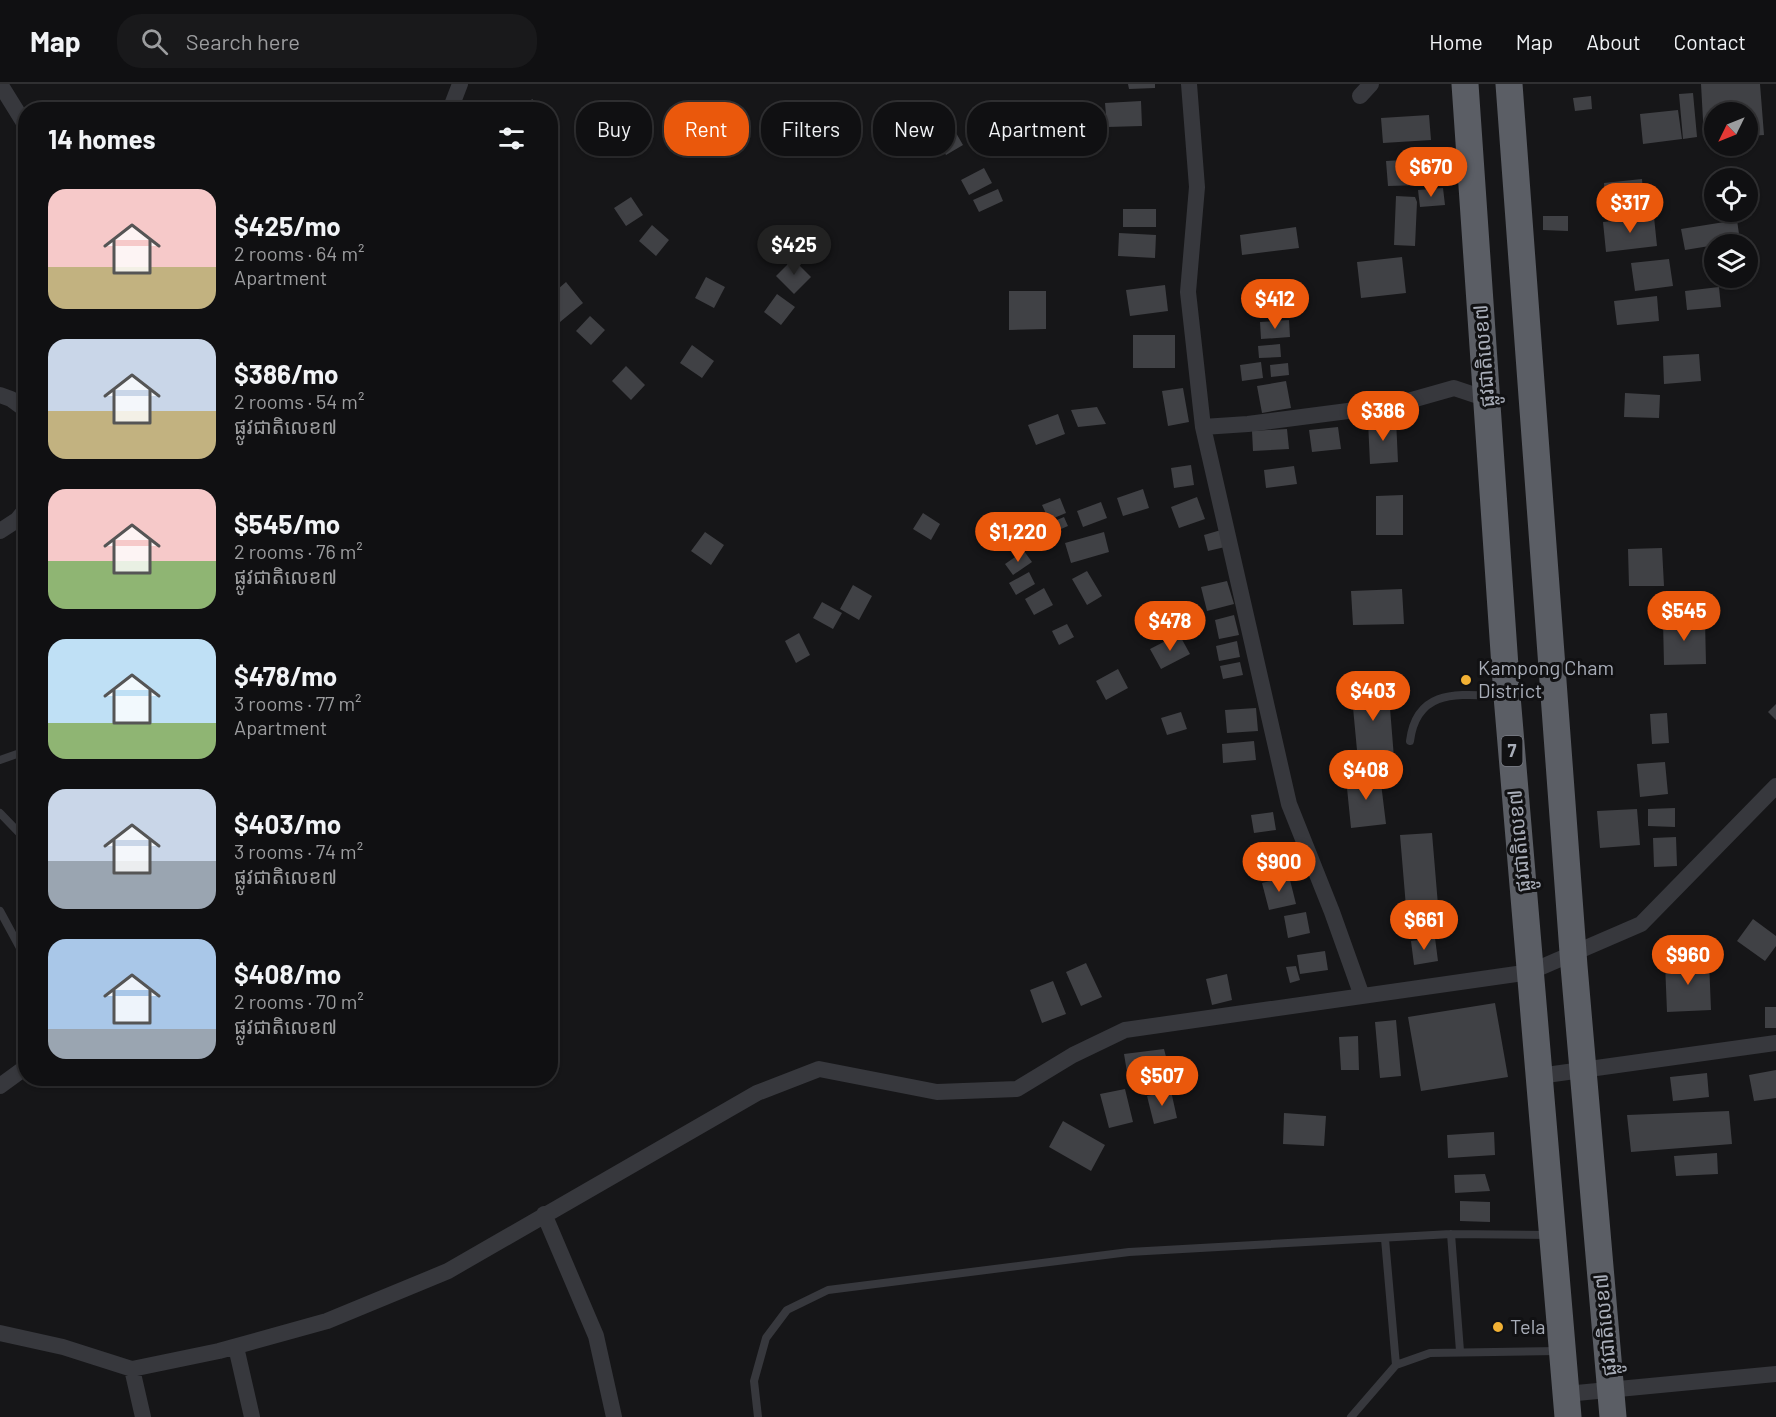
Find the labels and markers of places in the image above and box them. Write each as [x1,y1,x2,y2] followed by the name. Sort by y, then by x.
[1395,147,1467,198] pin: $670
[1594,183,1666,234] pin: $317
[758,225,830,276] pin: $425
[1239,279,1311,330] pin: $412
[1347,391,1419,442] pin: $386
[969,512,1067,563] pin: $1,220
[1648,591,1720,642] pin: $545
[1134,601,1206,652] pin: $478
[1478,655,1614,702] place label: Kampong Cham District
[1337,671,1409,722] pin: $403
[1459,673,1473,687] marker: Kampong Cham District
[1330,750,1402,801] pin: $408
[1243,842,1315,893] pin: $900
[1388,900,1460,951] pin: $661
[1652,935,1724,986] pin: $960
[1126,1056,1198,1107] pin: $507
[1510,1314,1545,1338] place label: Tela
[1491,1320,1505,1334] marker: Tela

